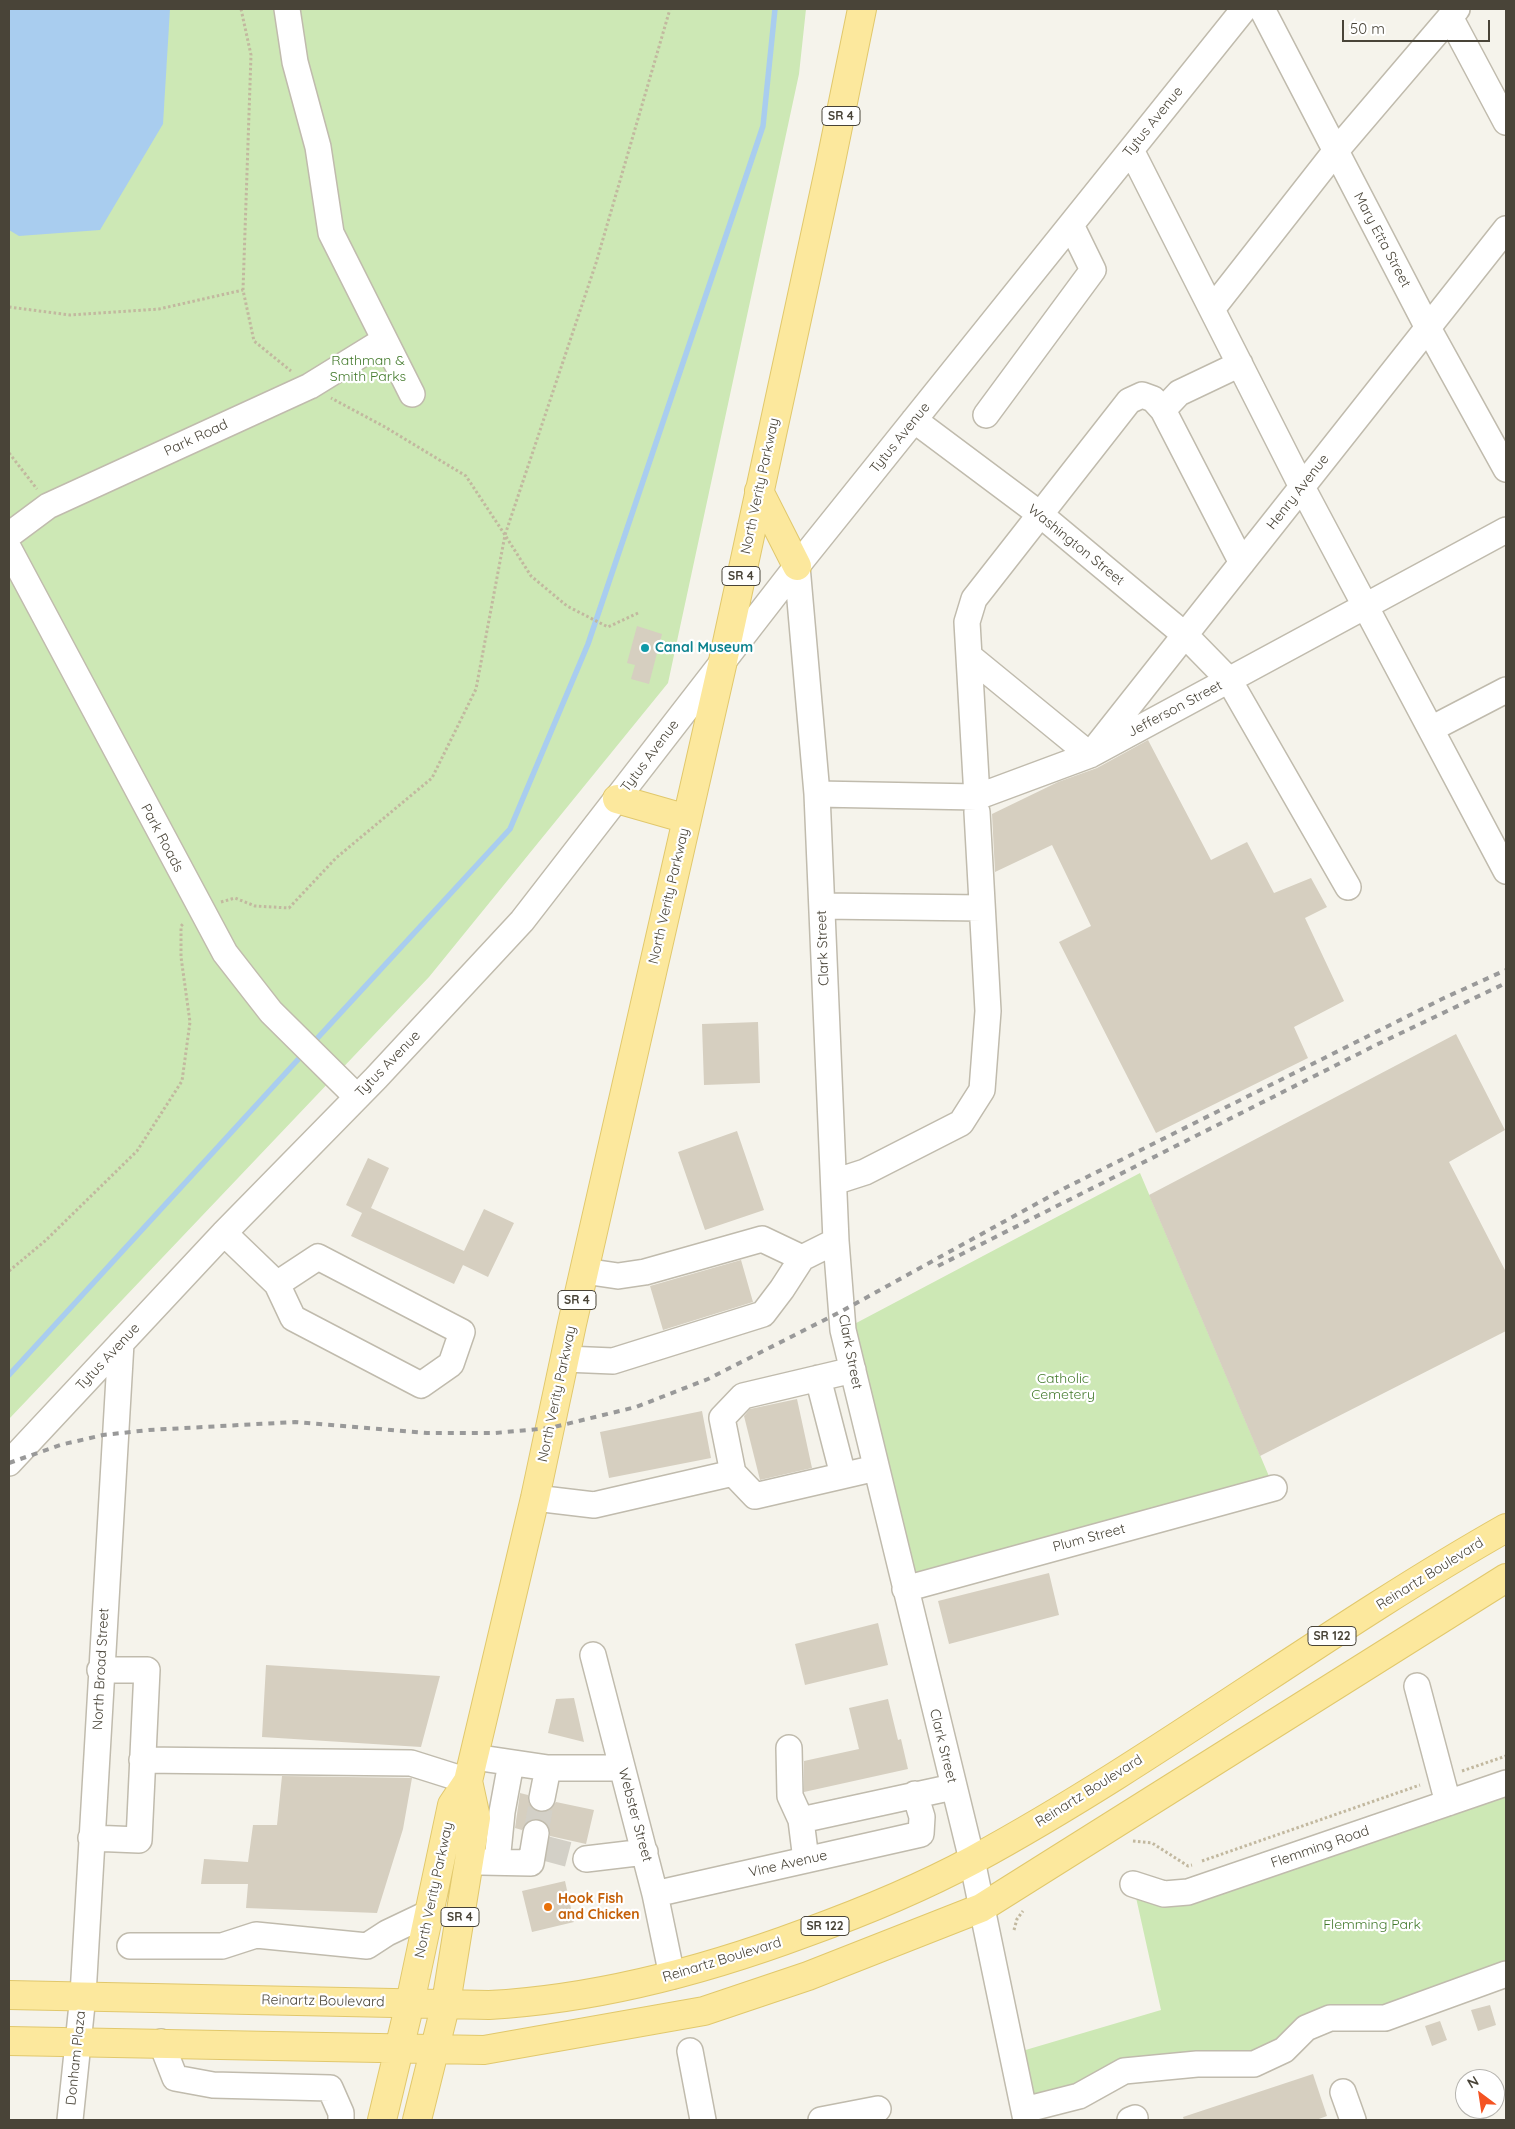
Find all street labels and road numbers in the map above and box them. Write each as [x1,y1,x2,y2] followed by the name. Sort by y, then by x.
[1119,83,1187,161] street label: Tytus Avenue
[822,106,860,125] road number: SR 4
[1350,190,1414,290] street label: Mary Etta Street
[866,399,934,477] street label: Tytus Avenue
[162,416,230,460] street label: Park Road
[737,416,783,556] street label: North Verity Parkway
[1263,451,1333,533] street label: Henry Avenue
[1024,501,1128,589] street label: Washington Street
[722,566,760,586] road number: SR 4
[1125,677,1225,741] street label: Jefferson Street
[617,717,683,795] street label: Tytus Avenue
[137,801,187,875] street label: Park Roads
[645,826,693,966] street label: North Verity Parkway
[813,910,833,986] street label: Clark Street
[352,1027,424,1101] street label: Tytus Avenue
[558,1290,596,1310] road number: SR 4
[835,1313,865,1391] street label: Clark Street
[72,1320,144,1394] street label: Tytus Avenue
[534,1324,580,1464] street label: North Verity Parkway
[1051,1520,1127,1556] street label: Plum Street
[1373,1534,1487,1614] street label: Reinartz Boulevard
[89,1608,113,1730] street label: North Broad Street
[1308,1626,1356,1645] road number: SR 122
[926,1707,960,1785] street label: Clark Street
[1032,1751,1146,1831] street label: Reinartz Boulevard
[614,1766,656,1864] street label: Webster Street
[411,1820,457,1960] street label: North Verity Parkway
[1269,1822,1371,1872] street label: Flemming Road
[747,1847,829,1881] street label: Vine Avenue
[441,1908,479,1926] road number: SR 4
[801,1916,849,1935] road number: SR 122
[661,1934,783,1986] street label: Reinartz Boulevard
[261,1992,385,2010] street label: Reinartz Boulevard
[63,2010,89,2106] street label: Donham Plaza

